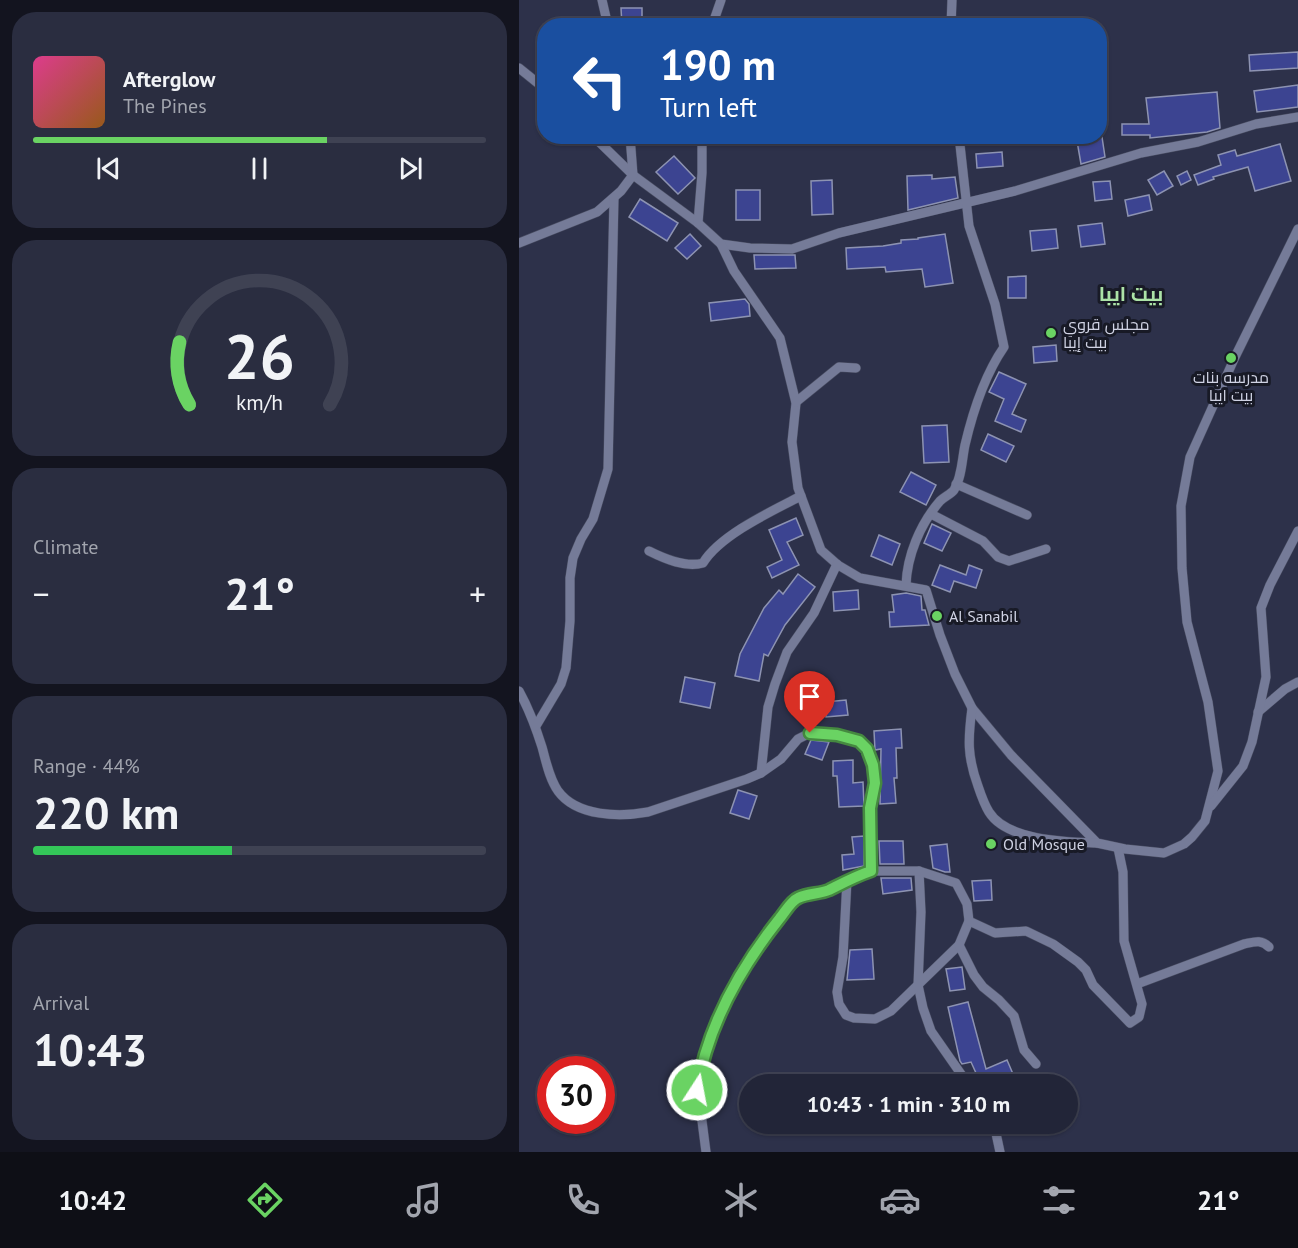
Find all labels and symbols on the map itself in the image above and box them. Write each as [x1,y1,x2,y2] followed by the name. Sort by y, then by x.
[1099,281,1163,307] district label: بيت ايبا
[1063,314,1150,352] place label: مجلس قروي بيت إيبا
[1044,326,1058,340] marker: مجلس قروي بيت إيبا
[1224,351,1238,365] marker: مدرسه بنات بيت ايبا
[1193,367,1269,405] place label: مدرسه بنات بيت ايبا
[949,606,1018,626] place label: Al Sanabil
[930,609,944,623] marker: Al Sanabil
[784,671,835,733] pin
[1003,834,1085,854] place label: Old Mosque
[984,837,998,851] marker: Old Mosque
[537,1056,615,1134] speed limit sign: 30
[665,1058,729,1122] position arrow

